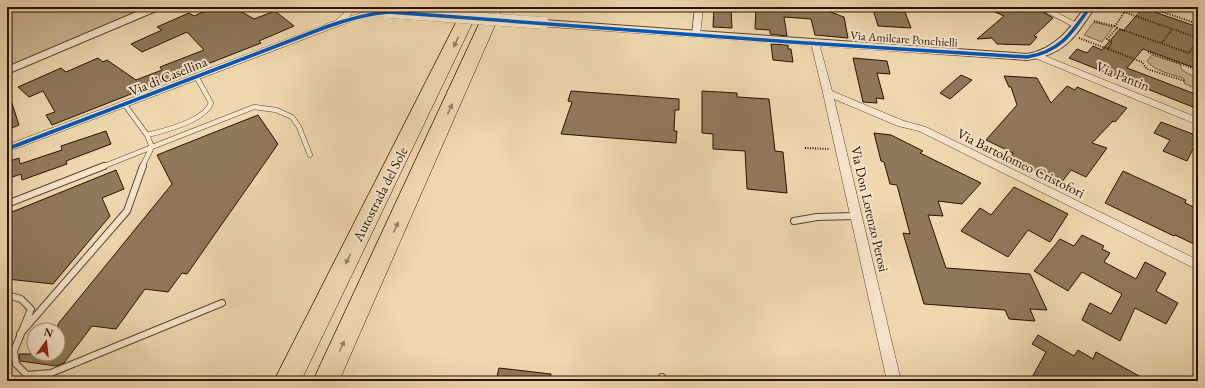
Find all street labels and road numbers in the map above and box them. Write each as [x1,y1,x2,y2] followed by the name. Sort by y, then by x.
[850,27,958,51] street label: Via Amilcare Ponchielli
[126,52,210,100] street label: Via di Casellina
[1094,57,1153,95] street label: Via Pantin
[954,124,1088,202] street label: Via Bartolomeo Cristofori
[348,143,412,245] street label: Autostrada del Sole
[847,144,893,274] street label: Via Don Lorenzo Perosi

